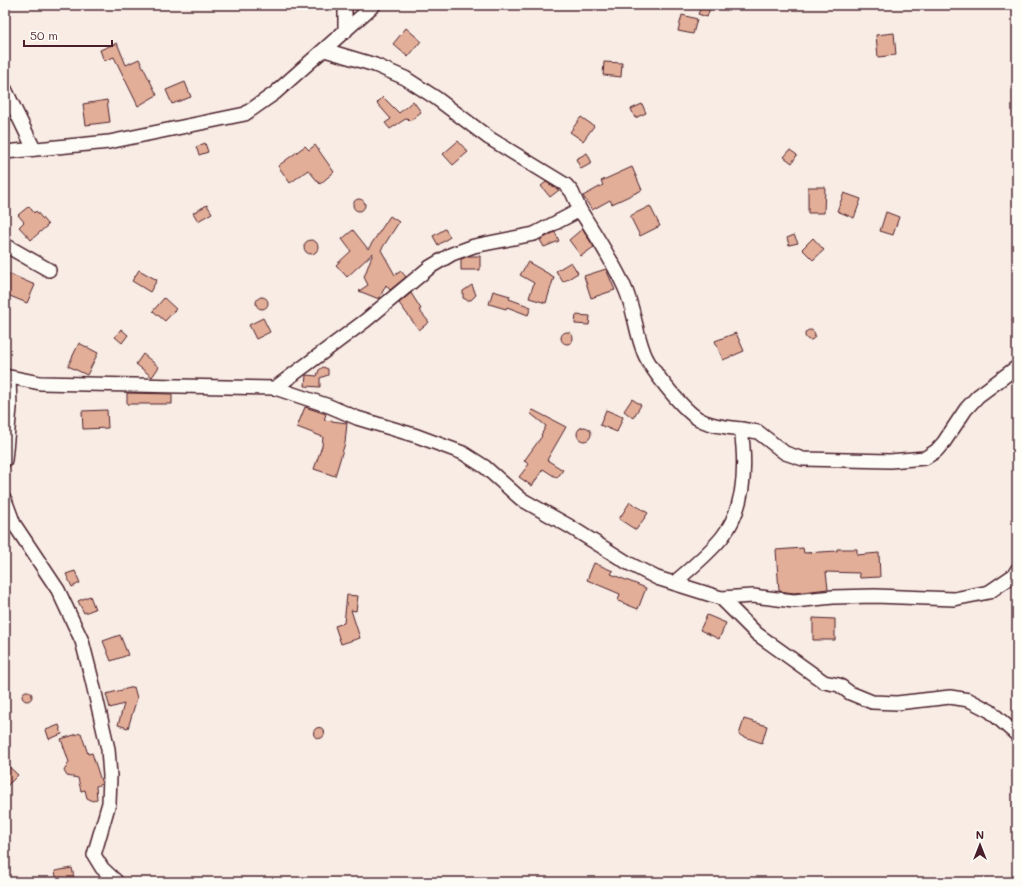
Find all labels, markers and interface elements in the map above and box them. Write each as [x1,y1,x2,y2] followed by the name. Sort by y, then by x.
[24,22,112,48] scale bar
[30,27,58,43] text: 50 m
[960,825,1000,865] north arrow
[976,827,984,842] text: N

